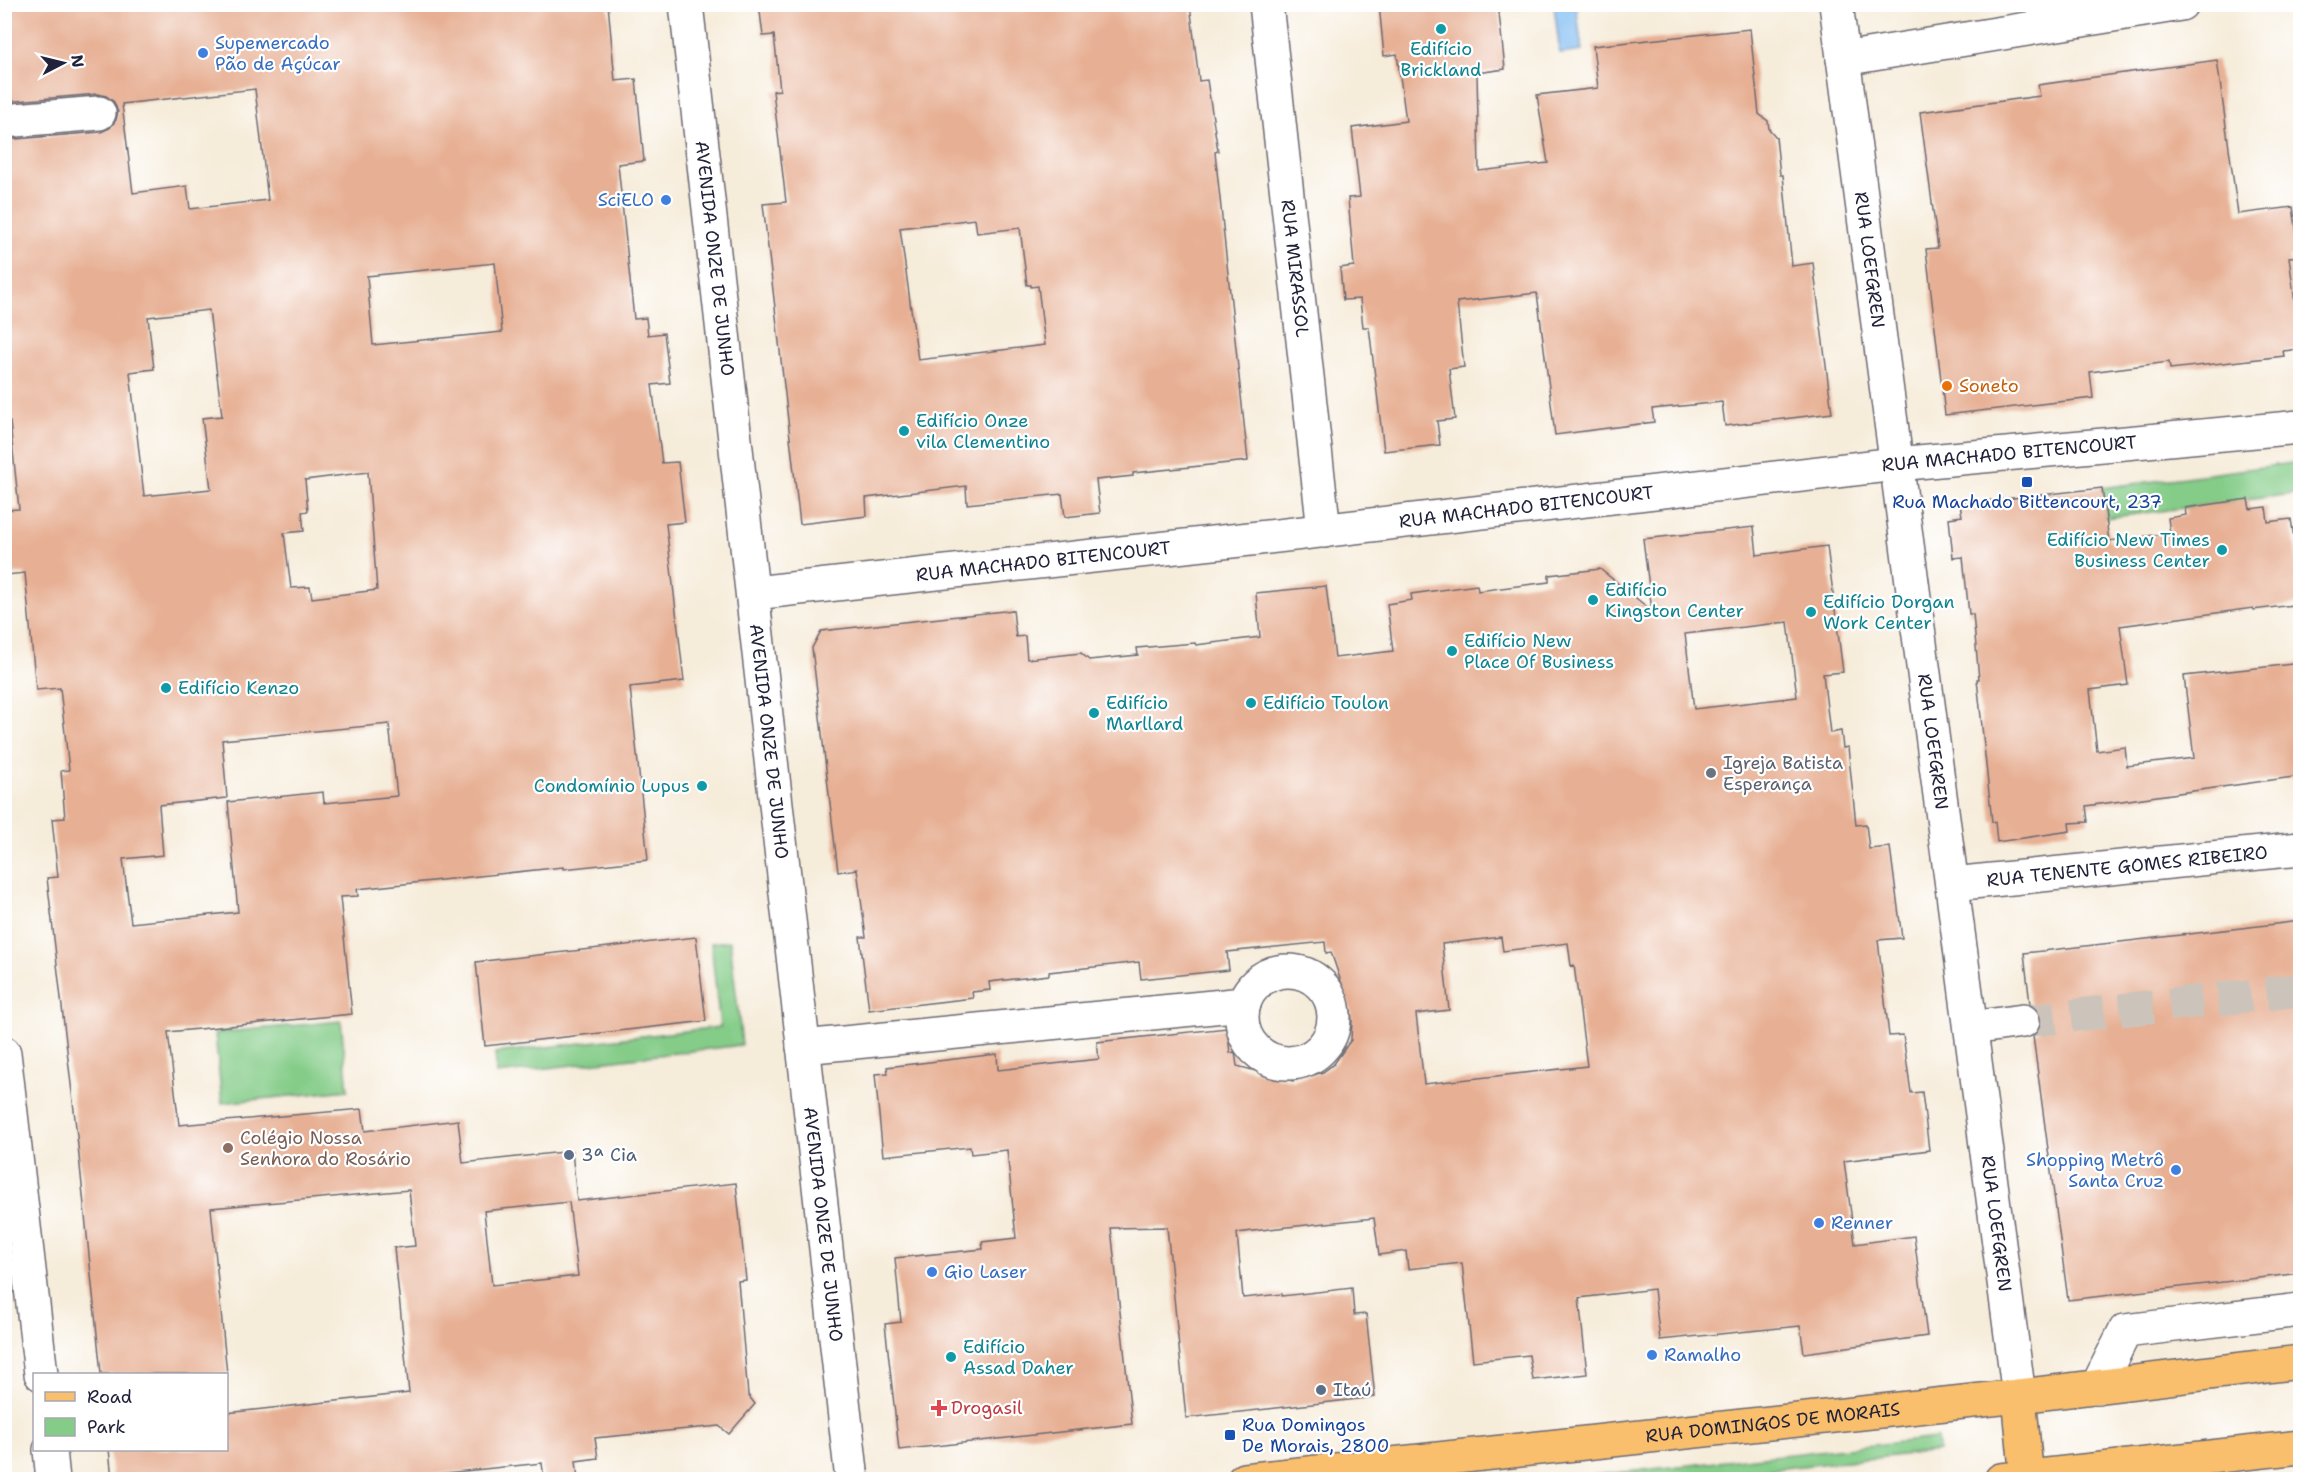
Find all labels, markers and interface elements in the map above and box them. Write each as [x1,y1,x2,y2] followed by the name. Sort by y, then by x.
[1434,22,1448,36] marker: Edifício Brickland
[215,31,341,76] place label: Supemercado Pão de Açúcar
[33,33,93,93] north arrow
[1401,37,1481,82] place label: Edifício Brickland
[196,46,210,60] marker: Supemercado Pão de Açúcar
[66,54,89,69] text: N
[689,140,740,377] street label: AVENIDA ONZE DE JUNHO
[598,188,654,212] place label: SciELO
[1849,190,1890,329] street label: RUA LOEFGREN
[659,193,673,207] marker: SciELO
[1276,198,1315,339] street label: RUA MIRASSOL
[1959,374,2019,398] place label: Soneto
[1940,379,1954,393] marker: Soneto
[916,409,1050,454] place label: Edifício Onze vila Clementino
[897,424,911,438] marker: Edifício Onze vila Clementino
[1880,430,2138,478] street label: RUA MACHADO BITENCOURT
[2020,475,2034,489] marker: Rua Machado Bittencourt, 237
[1398,480,1655,534] street label: RUA MACHADO BITENCOURT
[1892,490,2162,514] place label: Rua Machado Bittencourt, 237
[2047,528,2210,573] place label: Edifício New Times Business Center
[915,536,1172,587] street label: RUA MACHADO BITENCOURT
[2215,543,2229,557] marker: Edifício New Times Business Center
[1605,578,1744,623] place label: Edifício Kingston Center
[1823,590,1955,635] place label: Edifício Dorgan Work Center
[1586,593,1600,607] marker: Edifício Kingston Center
[1804,605,1818,619] marker: Edifício Dorgan Work Center
[744,622,794,860] street label: AVENIDA ONZE DE JUNHO
[1464,629,1614,674] place label: Edifício New Place Of Business
[1445,644,1459,658] marker: Edifício New Place Of Business
[1912,672,1954,811] street label: RUA LOEFGREN
[178,676,299,700] place label: Edifício Kenzo
[159,681,173,695] marker: Edifício Kenzo
[1106,691,1183,736] place label: Edifício Marllard
[1263,691,1389,715] place label: Edifício Toulon
[1244,696,1258,710] marker: Edifício Toulon
[1087,706,1101,720] marker: Edifício Marllard
[1723,751,1843,796] place label: Igreja Batista Esperança
[1704,766,1718,780] marker: Igreja Batista Esperança
[534,774,690,798] place label: Condomínio Lupus
[695,779,709,793] marker: Condomínio Lupus
[1986,840,2269,892] street label: RUA TENENTE GOMES RIBEIRO
[798,1105,848,1343] street label: AVENIDA ONZE DE JUNHO
[240,1126,411,1171] place label: Colégio Nossa Senhora do Rosário
[221,1141,235,1155] marker: Colégio Nossa Senhora do Rosário
[581,1143,637,1167] place label: 3ª Cia
[562,1148,576,1162] marker: 3ª Cia
[2026,1148,2164,1193] place label: Shopping Metrô Santa Cruz
[1975,1154,2017,1293] street label: RUA LOEFGREN
[2169,1163,2183,1177] marker: Shopping Metrô Santa Cruz
[1831,1211,1893,1235] place label: Renner
[1812,1216,1826,1230] marker: Renner
[944,1260,1027,1284] place label: Gio Laser
[925,1265,939,1279] marker: Gio Laser
[963,1335,1074,1380] place label: Edifício Assad Daher
[1664,1343,1741,1367] place label: Ramalho
[1645,1348,1659,1362] marker: Ramalho
[944,1350,958,1364] marker: Edifício Assad Daher
[33,1373,228,1451] legend
[1333,1378,1371,1402] place label: Itaú
[1314,1383,1328,1397] marker: Itaú
[87,1385,132,1409] text: Road
[951,1396,1023,1420] place label: Drogasil
[1644,1397,1901,1448] street label: RUA DOMINGOS DE MORAIS
[932,1401,946,1415] marker: Drogasil
[1242,1413,1389,1458] place label: Rua Domingos De Morais, 2800
[87,1415,126,1439] text: Park
[1223,1428,1237,1442] marker: Rua Domingos De Morais, 2800

